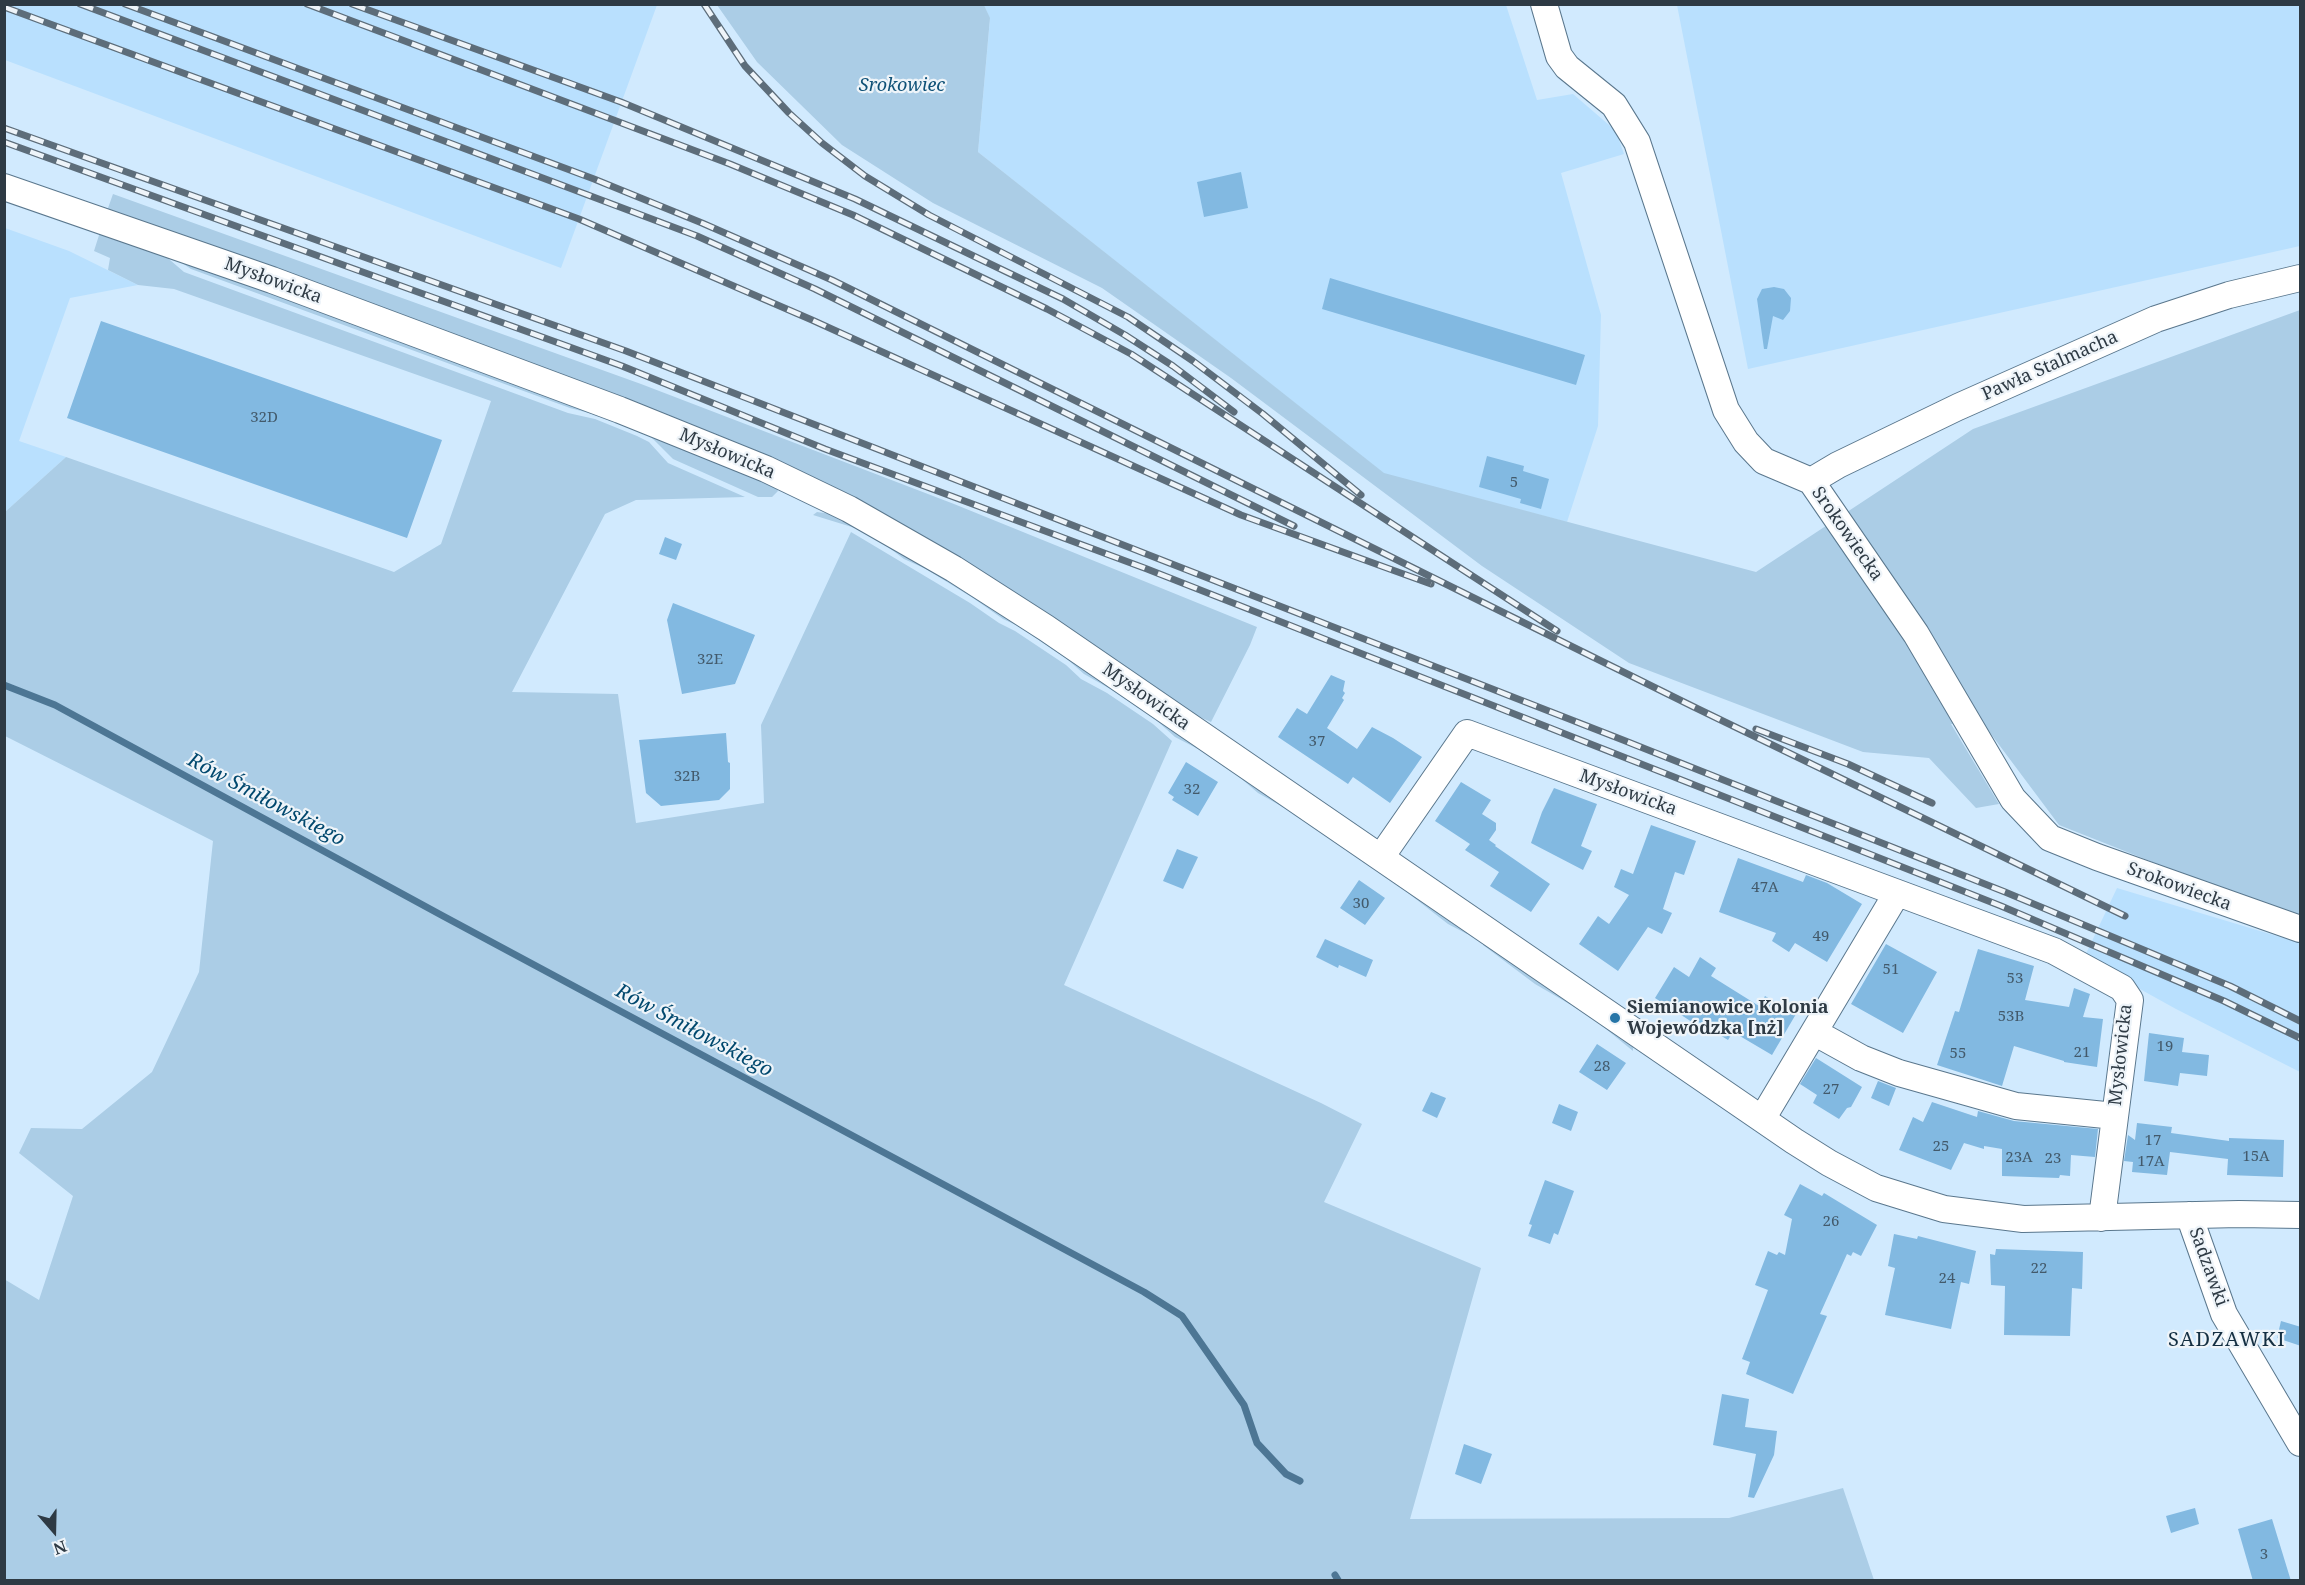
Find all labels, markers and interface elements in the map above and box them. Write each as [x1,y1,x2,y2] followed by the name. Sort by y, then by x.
[859,75,945,97] park label: Srokowiec
[221,253,325,309] street label: Mysłowicka
[1979,326,2121,406] street label: Pawła Stalmacha
[250,409,278,427] house number: 32D
[676,424,778,484] street label: Mysłowicka
[1510,474,1518,492] house number: 5
[1807,483,1887,585] street label: Srokowiecka
[697,651,723,669] house number: 32E
[1098,659,1194,735] street label: Mysłowicka
[1309,733,1325,751] house number: 37
[183,748,349,852] water label: Rów Śmiłowskiego
[1576,765,1680,821] street label: Mysłowicka
[674,768,700,786] house number: 32B
[1184,781,1200,799] house number: 32
[2124,858,2234,916] street label: Srokowiecka
[1751,879,1779,897] house number: 47A
[1353,895,1369,913] house number: 30
[1813,928,1829,946] house number: 49
[1883,961,1899,979] house number: 51
[2007,970,2023,988] house number: 53
[611,979,777,1083] water label: Rów Śmiłowskiego
[1627,997,1829,1040] place label: Siemianowice Kolonia Wojewódzka [nż]
[2105,1003,2137,1107] street label: Mysłowicka
[1998,1008,2024,1026] house number: 53B
[1608,1011,1622,1025] marker: Siemianowice Kolonia Wojewódzka [nż]
[2157,1038,2173,1056] house number: 19
[2074,1044,2090,1062] house number: 21
[1950,1045,1966,1063] house number: 55
[1594,1058,1610,1076] house number: 28
[1823,1081,1839,1099] house number: 27
[2145,1132,2161,1150] house number: 17
[1933,1138,1949,1156] house number: 25
[2242,1148,2270,1166] house number: 15A
[2005,1149,2033,1167] house number: 23A
[2045,1150,2061,1168] house number: 23
[2137,1153,2165,1171] house number: 17A
[1823,1213,1839,1231] house number: 26
[2184,1225,2232,1309] street label: Sadzawki
[2031,1260,2047,1278] house number: 22
[1939,1270,1955,1288] house number: 24
[2168,1328,2286,1352] district label: SADZAWKI
[24,1501,84,1561] north arrow
[50,1535,70,1560] text: N
[2260,1546,2268,1564] house number: 3

